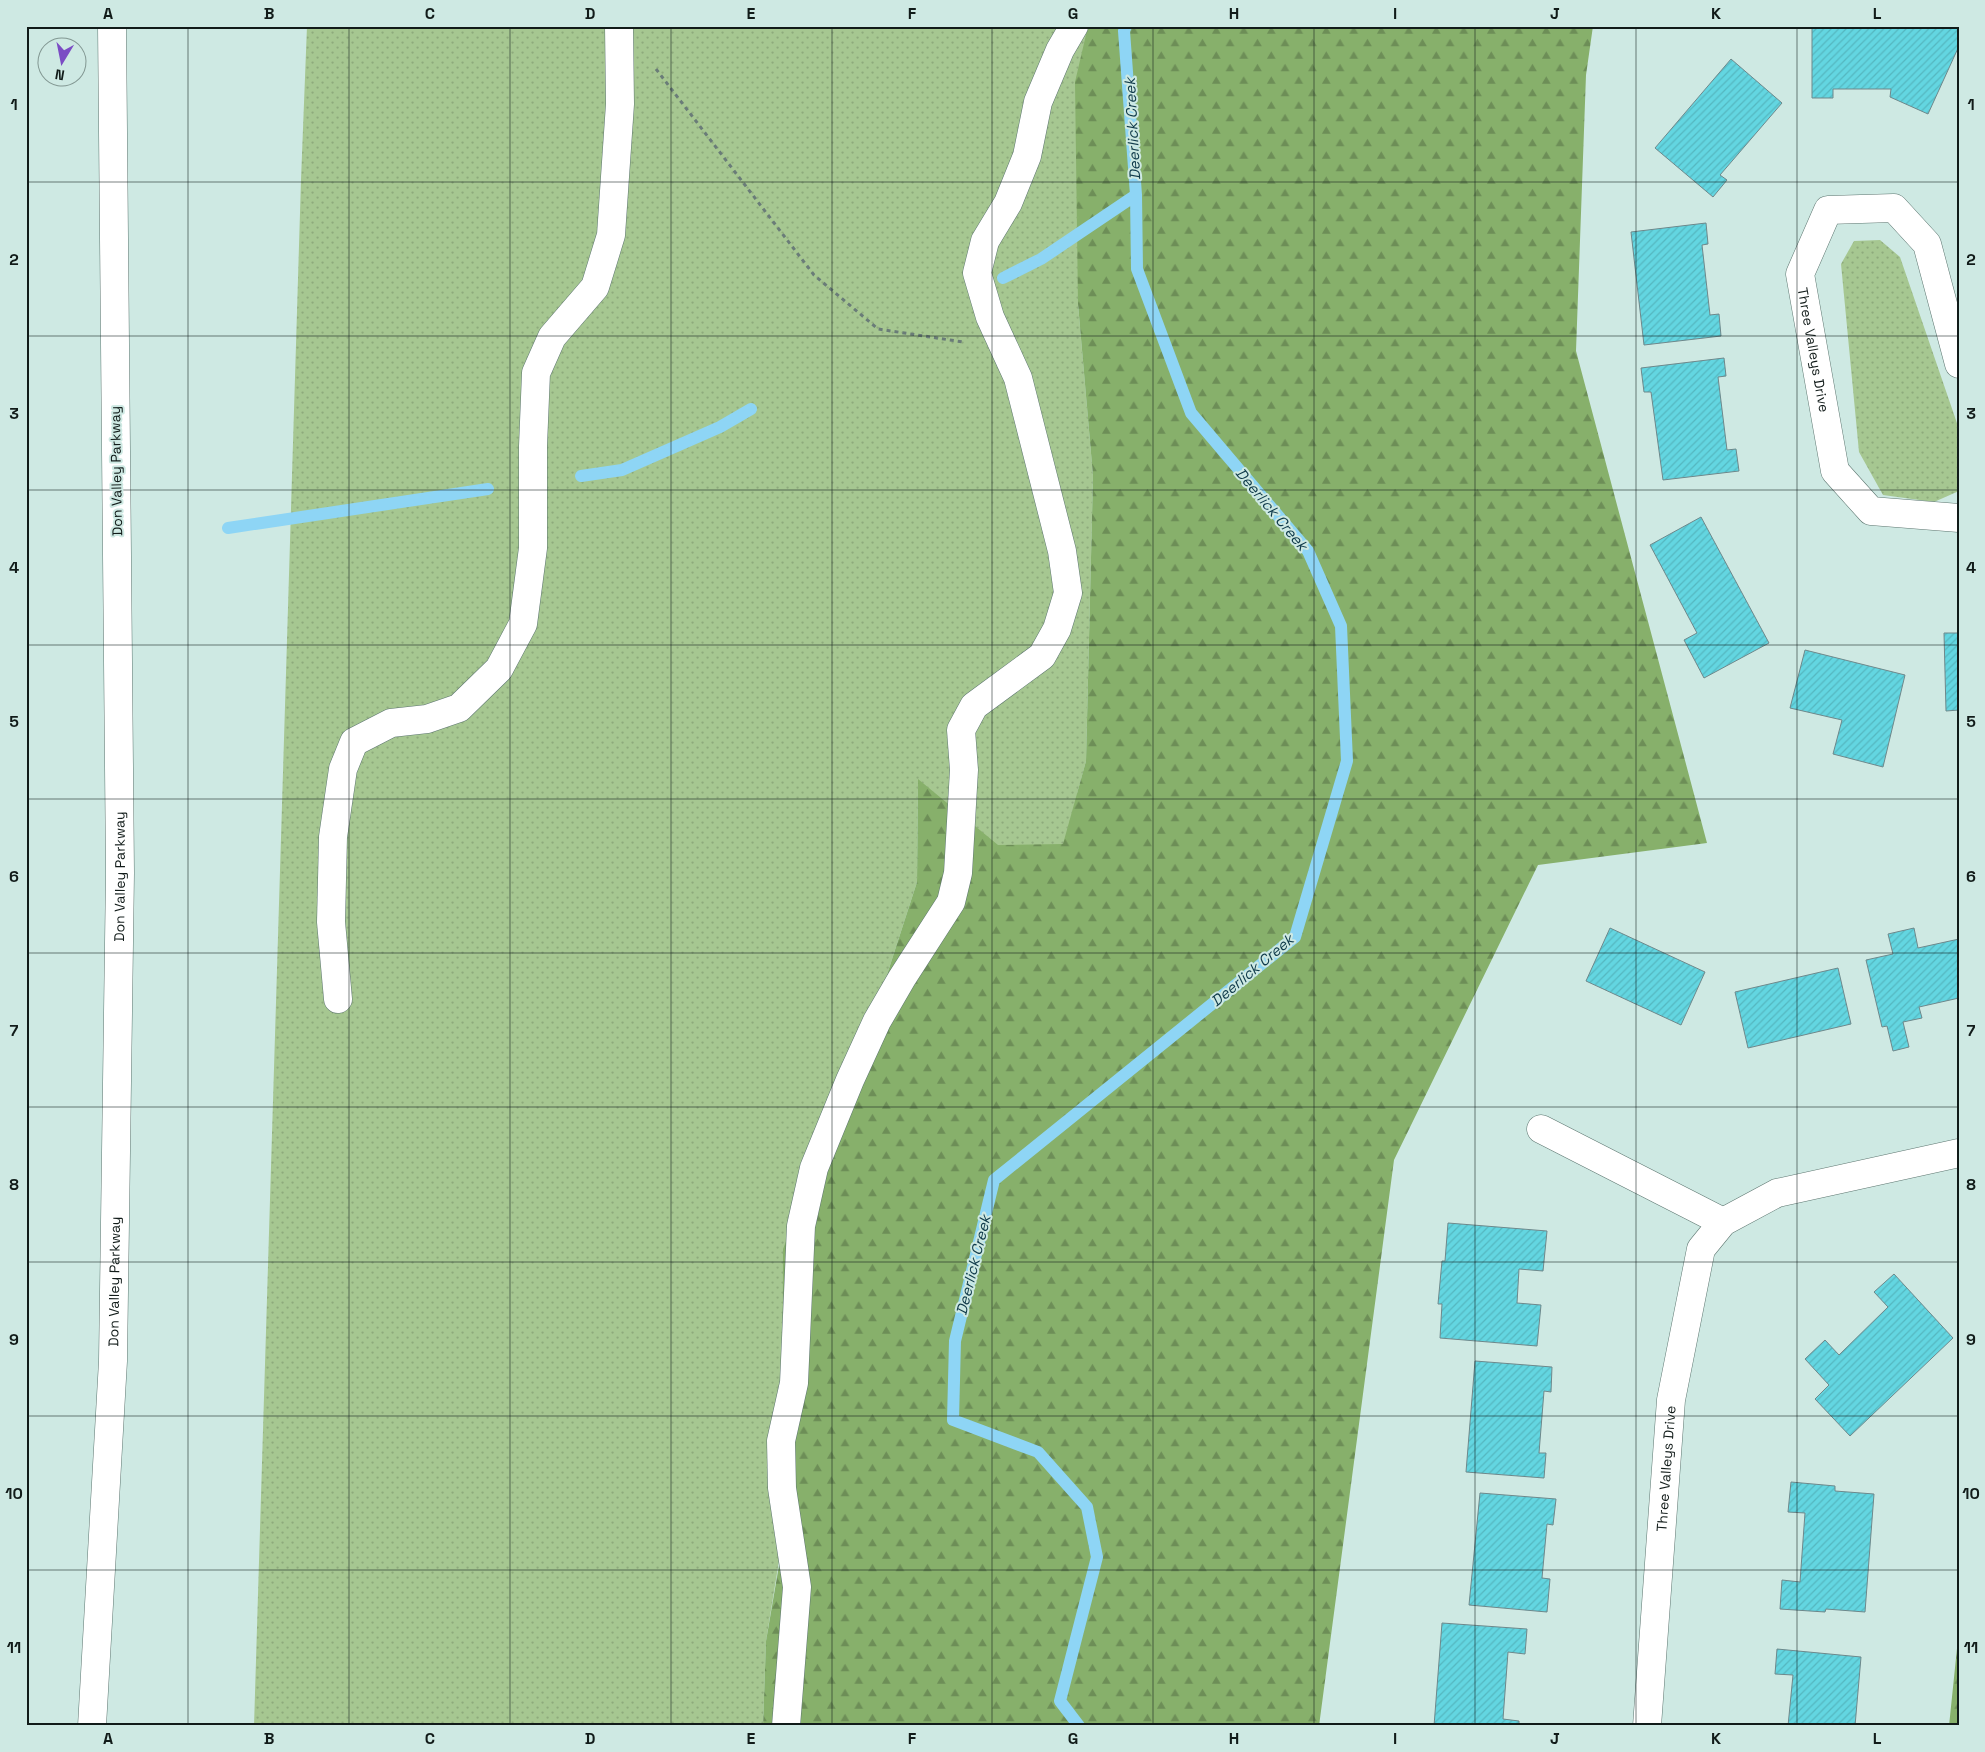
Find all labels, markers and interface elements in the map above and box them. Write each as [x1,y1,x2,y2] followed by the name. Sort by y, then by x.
[103,3,113,24] text: A
[264,3,274,24] text: B
[425,3,435,24] text: C
[585,3,595,24] text: D
[747,3,756,24] text: E
[908,3,917,24] text: F
[1068,3,1078,24] text: G
[1229,3,1239,24] text: H
[1393,3,1397,24] text: I
[1550,3,1560,24] text: J
[1711,3,1721,24] text: K
[1873,3,1882,24] text: L
[38,38,88,88] north arrow
[54,65,66,84] text: N
[1120,75,1144,181] water label: Deerlick Creek
[10,94,18,115] text: 1
[1967,94,1975,115] text: 1
[9,249,19,270] text: 2
[1966,249,1976,270] text: 2
[1794,286,1833,414] street label: Three Valleys Drive
[9,403,19,424] text: 3
[1966,403,1976,424] text: 3
[106,406,126,536] street label: Don Valley Parkway
[1232,464,1313,556] water label: Deerlick Creek
[9,557,19,578] text: 4
[1966,557,1976,578] text: 4
[9,711,19,732] text: 5
[1966,711,1976,732] text: 5
[110,811,129,942] street label: Don Valley Parkway
[9,866,19,887] text: 6
[1966,866,1976,887] text: 6
[1207,929,1299,1010] water label: Deerlick Creek
[10,1020,19,1041] text: 7
[1967,1020,1976,1041] text: 7
[9,1174,19,1195] text: 8
[1966,1174,1976,1195] text: 8
[951,1211,995,1317] water label: Deerlick Creek
[104,1216,124,1347] street label: Don Valley Parkway
[9,1329,19,1350] text: 9
[1966,1329,1976,1350] text: 9
[1652,1405,1680,1532] street label: Three Valleys Drive
[5,1483,23,1504] text: 10
[1962,1483,1980,1504] text: 10
[7,1637,21,1658] text: 11
[1964,1637,1978,1658] text: 11
[103,1728,113,1749] text: A
[264,1728,274,1749] text: B
[425,1728,435,1749] text: C
[585,1728,595,1749] text: D
[747,1728,756,1749] text: E
[908,1728,917,1749] text: F
[1068,1728,1078,1749] text: G
[1229,1728,1239,1749] text: H
[1393,1728,1397,1749] text: I
[1550,1728,1560,1749] text: J
[1711,1728,1721,1749] text: K
[1873,1728,1882,1749] text: L

